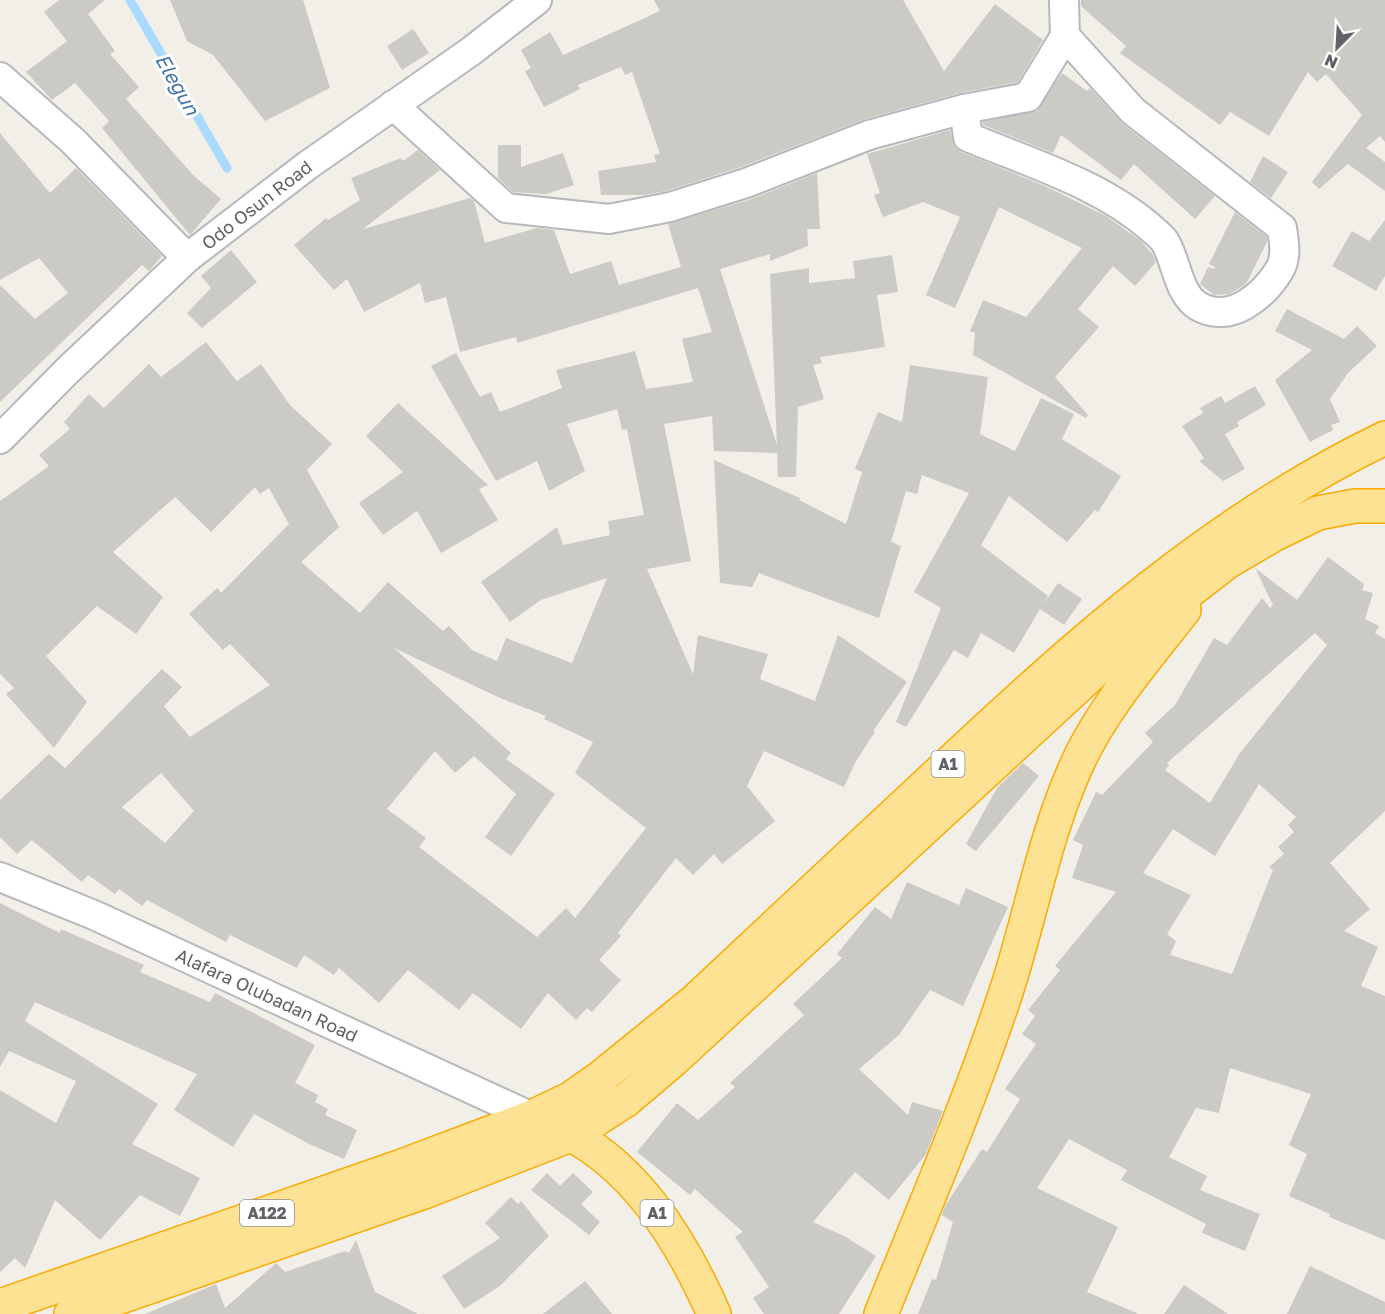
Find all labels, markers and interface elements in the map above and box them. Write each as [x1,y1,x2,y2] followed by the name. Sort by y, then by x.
[1307,18,1367,78] north arrow
[150,49,205,120] water label: Elegun
[1321,50,1341,73] text: N
[197,155,316,254] street label: Odo Osun Road
[932,751,964,777] road number: A1
[173,943,361,1046] street label: Alafara Olubadan Road
[240,1200,294,1226] road number: A122
[640,1200,674,1226] road number: A1

